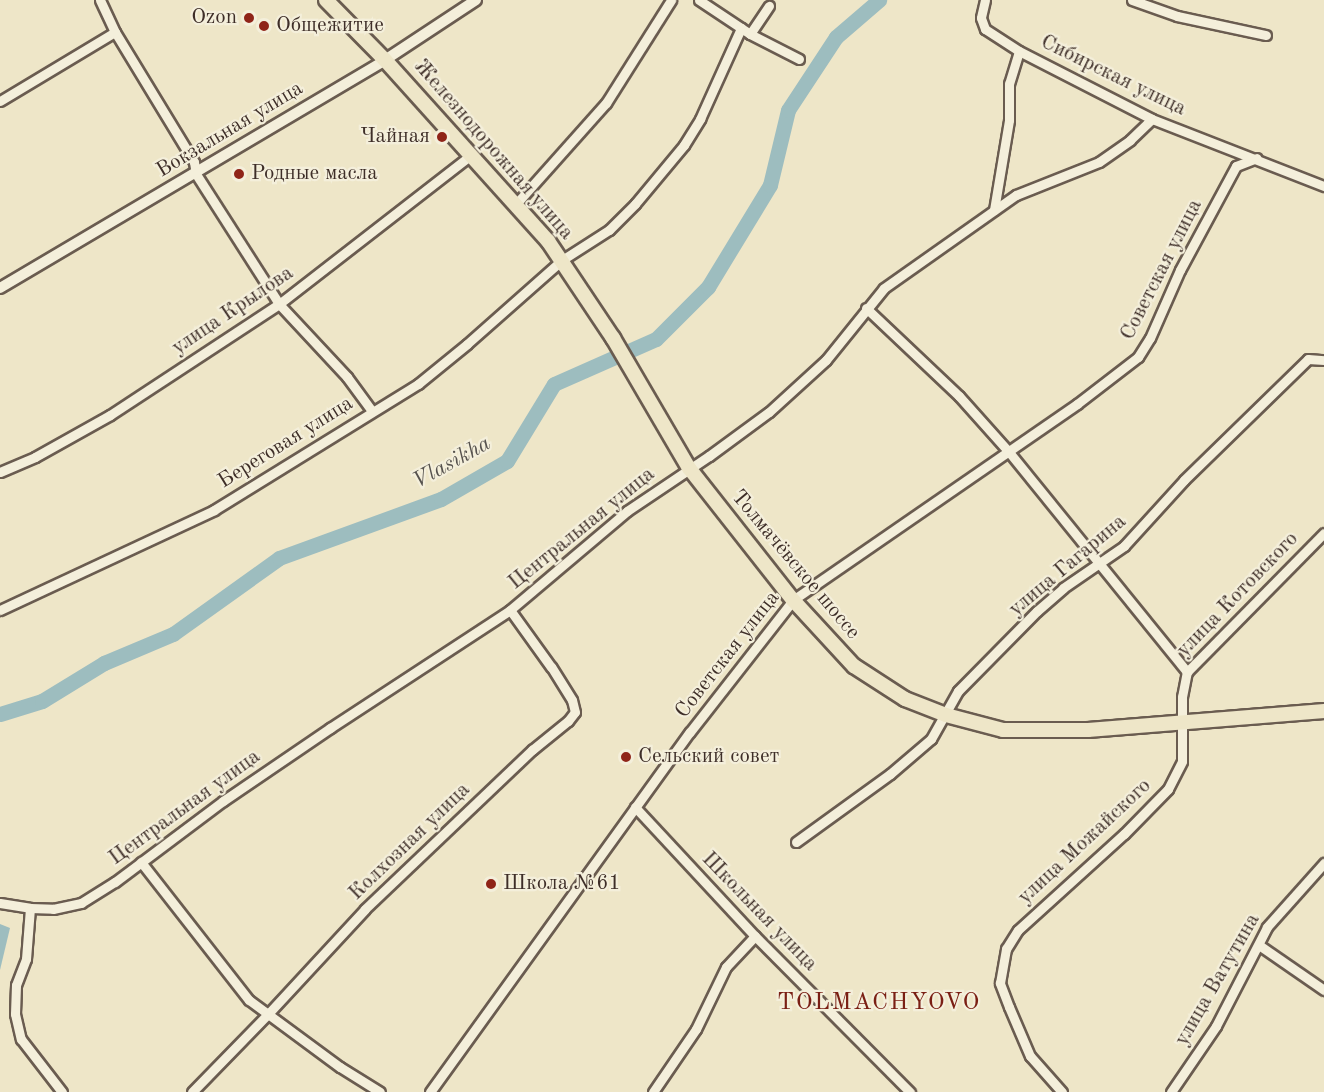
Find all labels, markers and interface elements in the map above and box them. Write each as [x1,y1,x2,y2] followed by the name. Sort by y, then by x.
[191,5,237,31] place label: Ozon
[242,11,256,25] marker: Ozon
[276,13,384,39] place label: Общежитие
[257,19,271,33] marker: Общежитие
[1036,30,1190,122] street label: Сибирская улица
[408,55,578,245] street label: Железнодорожная улица
[152,76,308,184] street label: Вокзальная улица
[360,124,430,150] place label: Чайная
[435,130,449,144] marker: Чайная
[251,161,378,187] place label: Родные масла
[232,167,246,181] marker: Родные масла
[1116,195,1208,345] street label: Советская улица
[167,261,299,361] street label: улица Крылова
[214,391,358,495] street label: Береговая улица
[408,431,496,495] water label: Vlasikha
[504,462,660,596] street label: Центральная улица
[725,485,865,645] street label: Толмачёвское шоссе
[1004,510,1132,622] street label: улица Гагарина
[1172,527,1304,663] street label: улица Котовского
[670,586,786,724] street label: Советская улица
[638,744,779,770] place label: Сельский совет
[104,745,266,871] street label: Центральная улица
[619,750,633,764] marker: Сельский совет
[1013,774,1157,910] street label: улица Можайского
[344,778,476,906] street label: Колхозная улица
[696,847,822,977] street label: Школьная улица
[503,871,621,897] place label: Школа №61
[484,877,498,891] marker: Школа №61
[1170,909,1266,1051] street label: улица Ватутина
[777,990,981,1018] district label: TOLMACHYOVO

